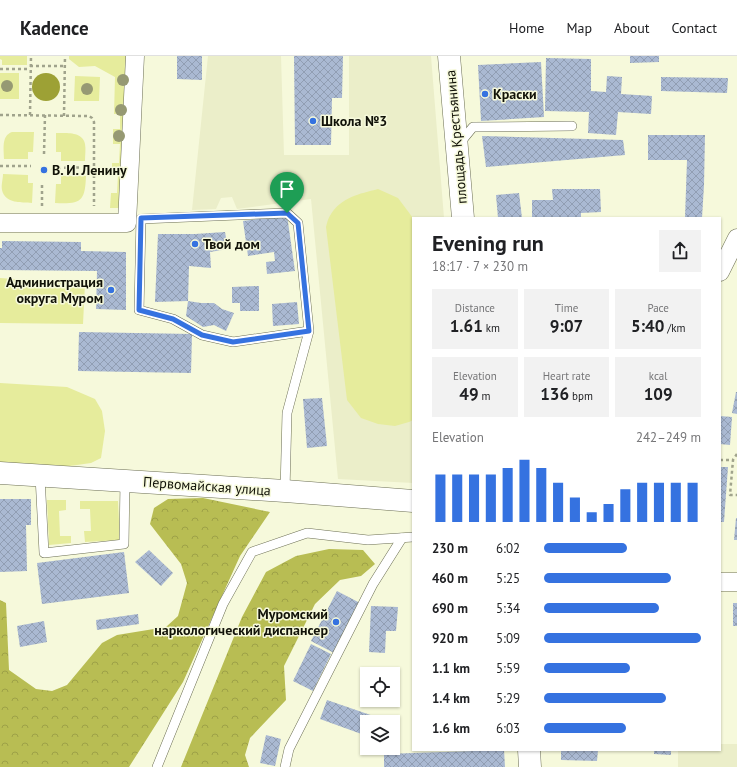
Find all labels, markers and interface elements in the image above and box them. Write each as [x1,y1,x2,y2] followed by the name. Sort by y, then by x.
[20,16,89,40] text: Kadence
[509,19,544,37] text: Home
[566,19,592,37] text: Map
[614,19,650,37] text: About
[672,19,717,37] text: Contact
[441,69,471,205] street label: площадь Крестьянина
[493,85,537,103] place label: Краски
[480,89,490,99] marker: Краски
[321,112,387,130] place label: Школа №3
[308,116,318,126] marker: Школа №3
[52,161,127,179] place label: В. И. Ленину
[39,165,49,175] marker: В. И. Ленину
[270,172,304,213] pin
[276,178,298,200] icon: arrive
[432,229,544,257] text: Evening run
[659,230,701,272] button: share
[203,235,260,253] place label: Твой дом
[190,239,200,249] marker: Твой дом
[432,258,528,275] text: 18:17 · 7 × 230 m
[6,273,103,307] place label: Администрация округа Муром
[106,285,116,295] marker: Администрация округа Муром
[455,301,495,315] text: Distance
[555,301,578,315] text: Time
[647,301,669,315] text: Pace
[450,315,483,337] text: 1.61
[550,315,583,337] text: 9:07
[631,315,664,337] text: 5:40
[483,321,500,335] text: km
[664,321,685,335] text: /km
[453,369,497,383] text: Elevation
[543,369,590,383] text: Heart rate
[649,369,668,383] text: kcal
[459,383,479,405] text: 49
[540,383,569,405] text: 136
[644,383,673,405] text: 109
[479,389,490,403] text: m
[569,389,593,403] text: bpm
[432,429,484,446] text: Elevation
[636,429,701,446] text: 242–249 m
[143,473,272,499] street label: Первомайская улица
[432,540,468,557] text: 230 m
[496,540,520,557] text: 6:02
[432,570,468,587] text: 460 m
[496,570,520,587] text: 5:25
[432,600,468,617] text: 690 m
[496,600,520,617] text: 5:34
[154,605,328,639] place label: Муромский наркологический диспансер
[331,617,341,627] marker: Муромский наркологический диспансер
[432,630,468,647] text: 920 m
[496,630,520,647] text: 5:09
[432,660,470,677] text: 1.1 km
[496,660,520,677] text: 5:59
[360,667,400,755] map controls
[360,667,400,707] button: locate
[432,690,470,707] text: 1.4 km
[496,690,520,707] text: 5:29
[360,715,400,755] button: layers
[432,720,470,737] text: 1.6 km
[496,720,520,737] text: 6:03

